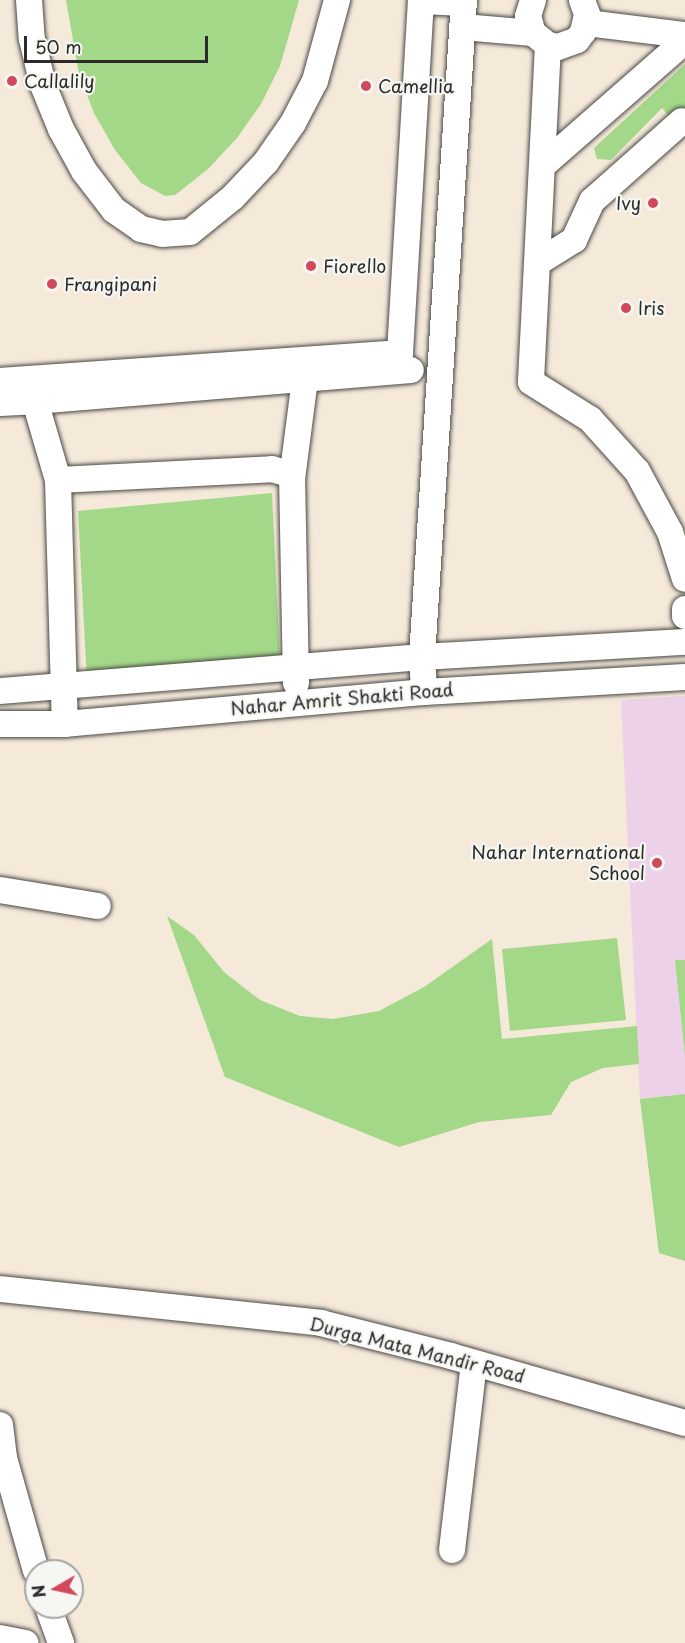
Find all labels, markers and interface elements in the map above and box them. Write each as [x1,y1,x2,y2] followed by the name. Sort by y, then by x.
[27,24,212,62] scale bar
[35,33,82,60] text: 50 m
[24,70,95,92] place label: Callalily
[5,74,19,88] marker: Callalily
[378,75,454,97] place label: Camellia
[359,79,373,93] marker: Camellia
[616,192,641,214] place label: Ivy
[646,196,660,210] marker: Ivy
[323,255,386,277] place label: Fiorello
[304,259,318,273] marker: Fiorello
[64,273,157,295] place label: Frangipani
[45,277,59,291] marker: Frangipani
[638,297,665,319] place label: Iris
[619,301,633,315] marker: Iris
[229,678,455,720] street label: Nahar Amrit Shakti Road
[469,842,645,884] place label: Nahar International School
[650,856,664,870] marker: Nahar International School
[305,1312,529,1388] street label: Durga Mata Mandir Road
[24,1559,84,1619] north arrow
[25,1583,51,1600] text: N

